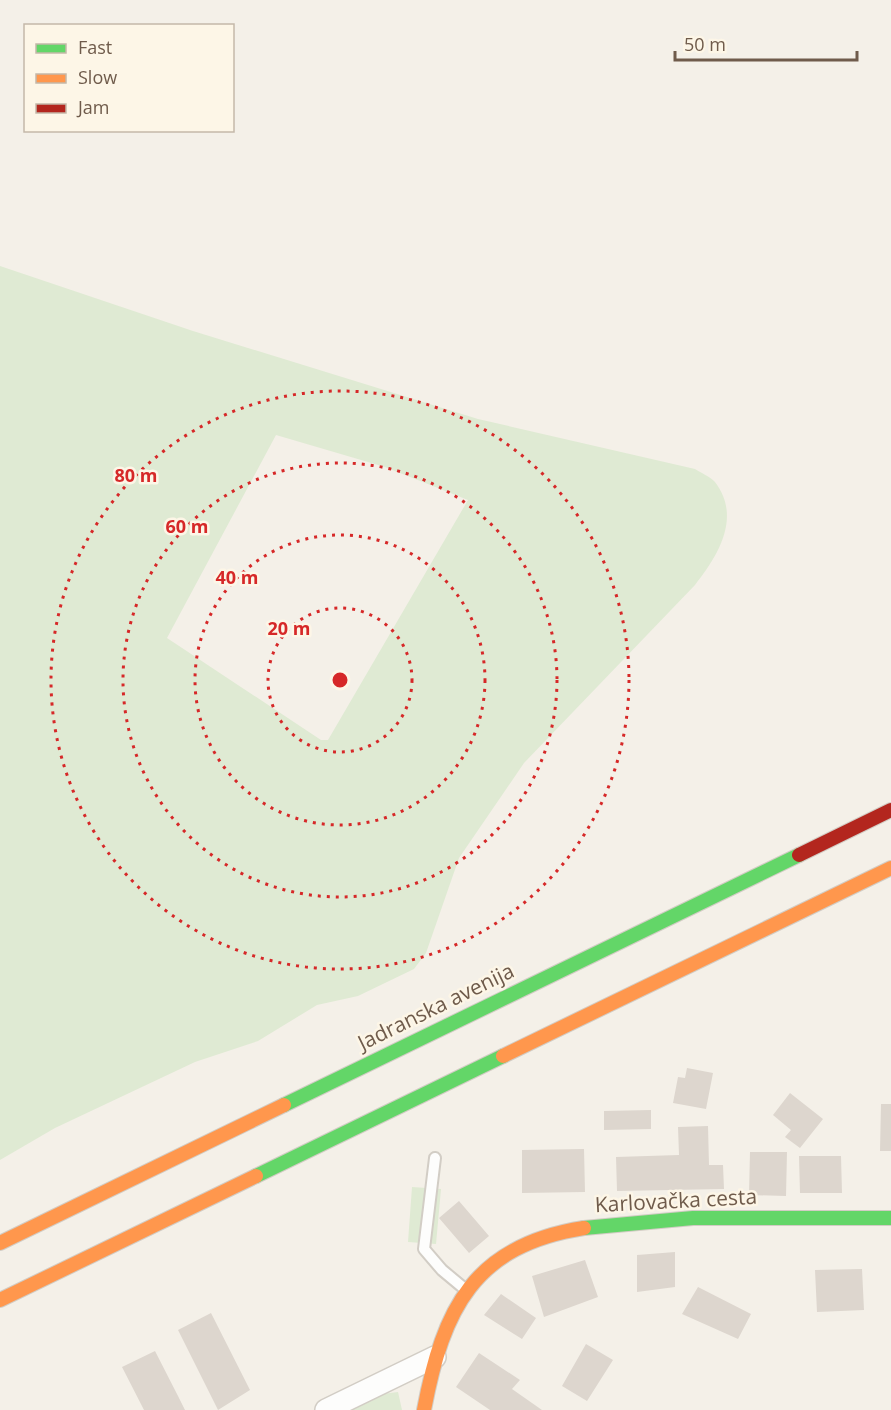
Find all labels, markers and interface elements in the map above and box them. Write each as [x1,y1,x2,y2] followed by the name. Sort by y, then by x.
[24,24,234,132] legend
[675,24,856,62] scale bar
[684,32,726,56] text: 50 m
[78,35,112,59] text: Fast
[78,65,117,89] text: Slow
[76,95,110,119] text: Jam
[115,463,157,487] text: 80 m
[166,514,208,538] text: 60 m
[216,565,258,589] text: 40 m
[268,616,310,640] text: 20 m
[330,670,350,690] centre of rings
[351,956,518,1057] street label: Jadranska avenija
[594,1182,758,1218] street label: Karlovačka cesta

